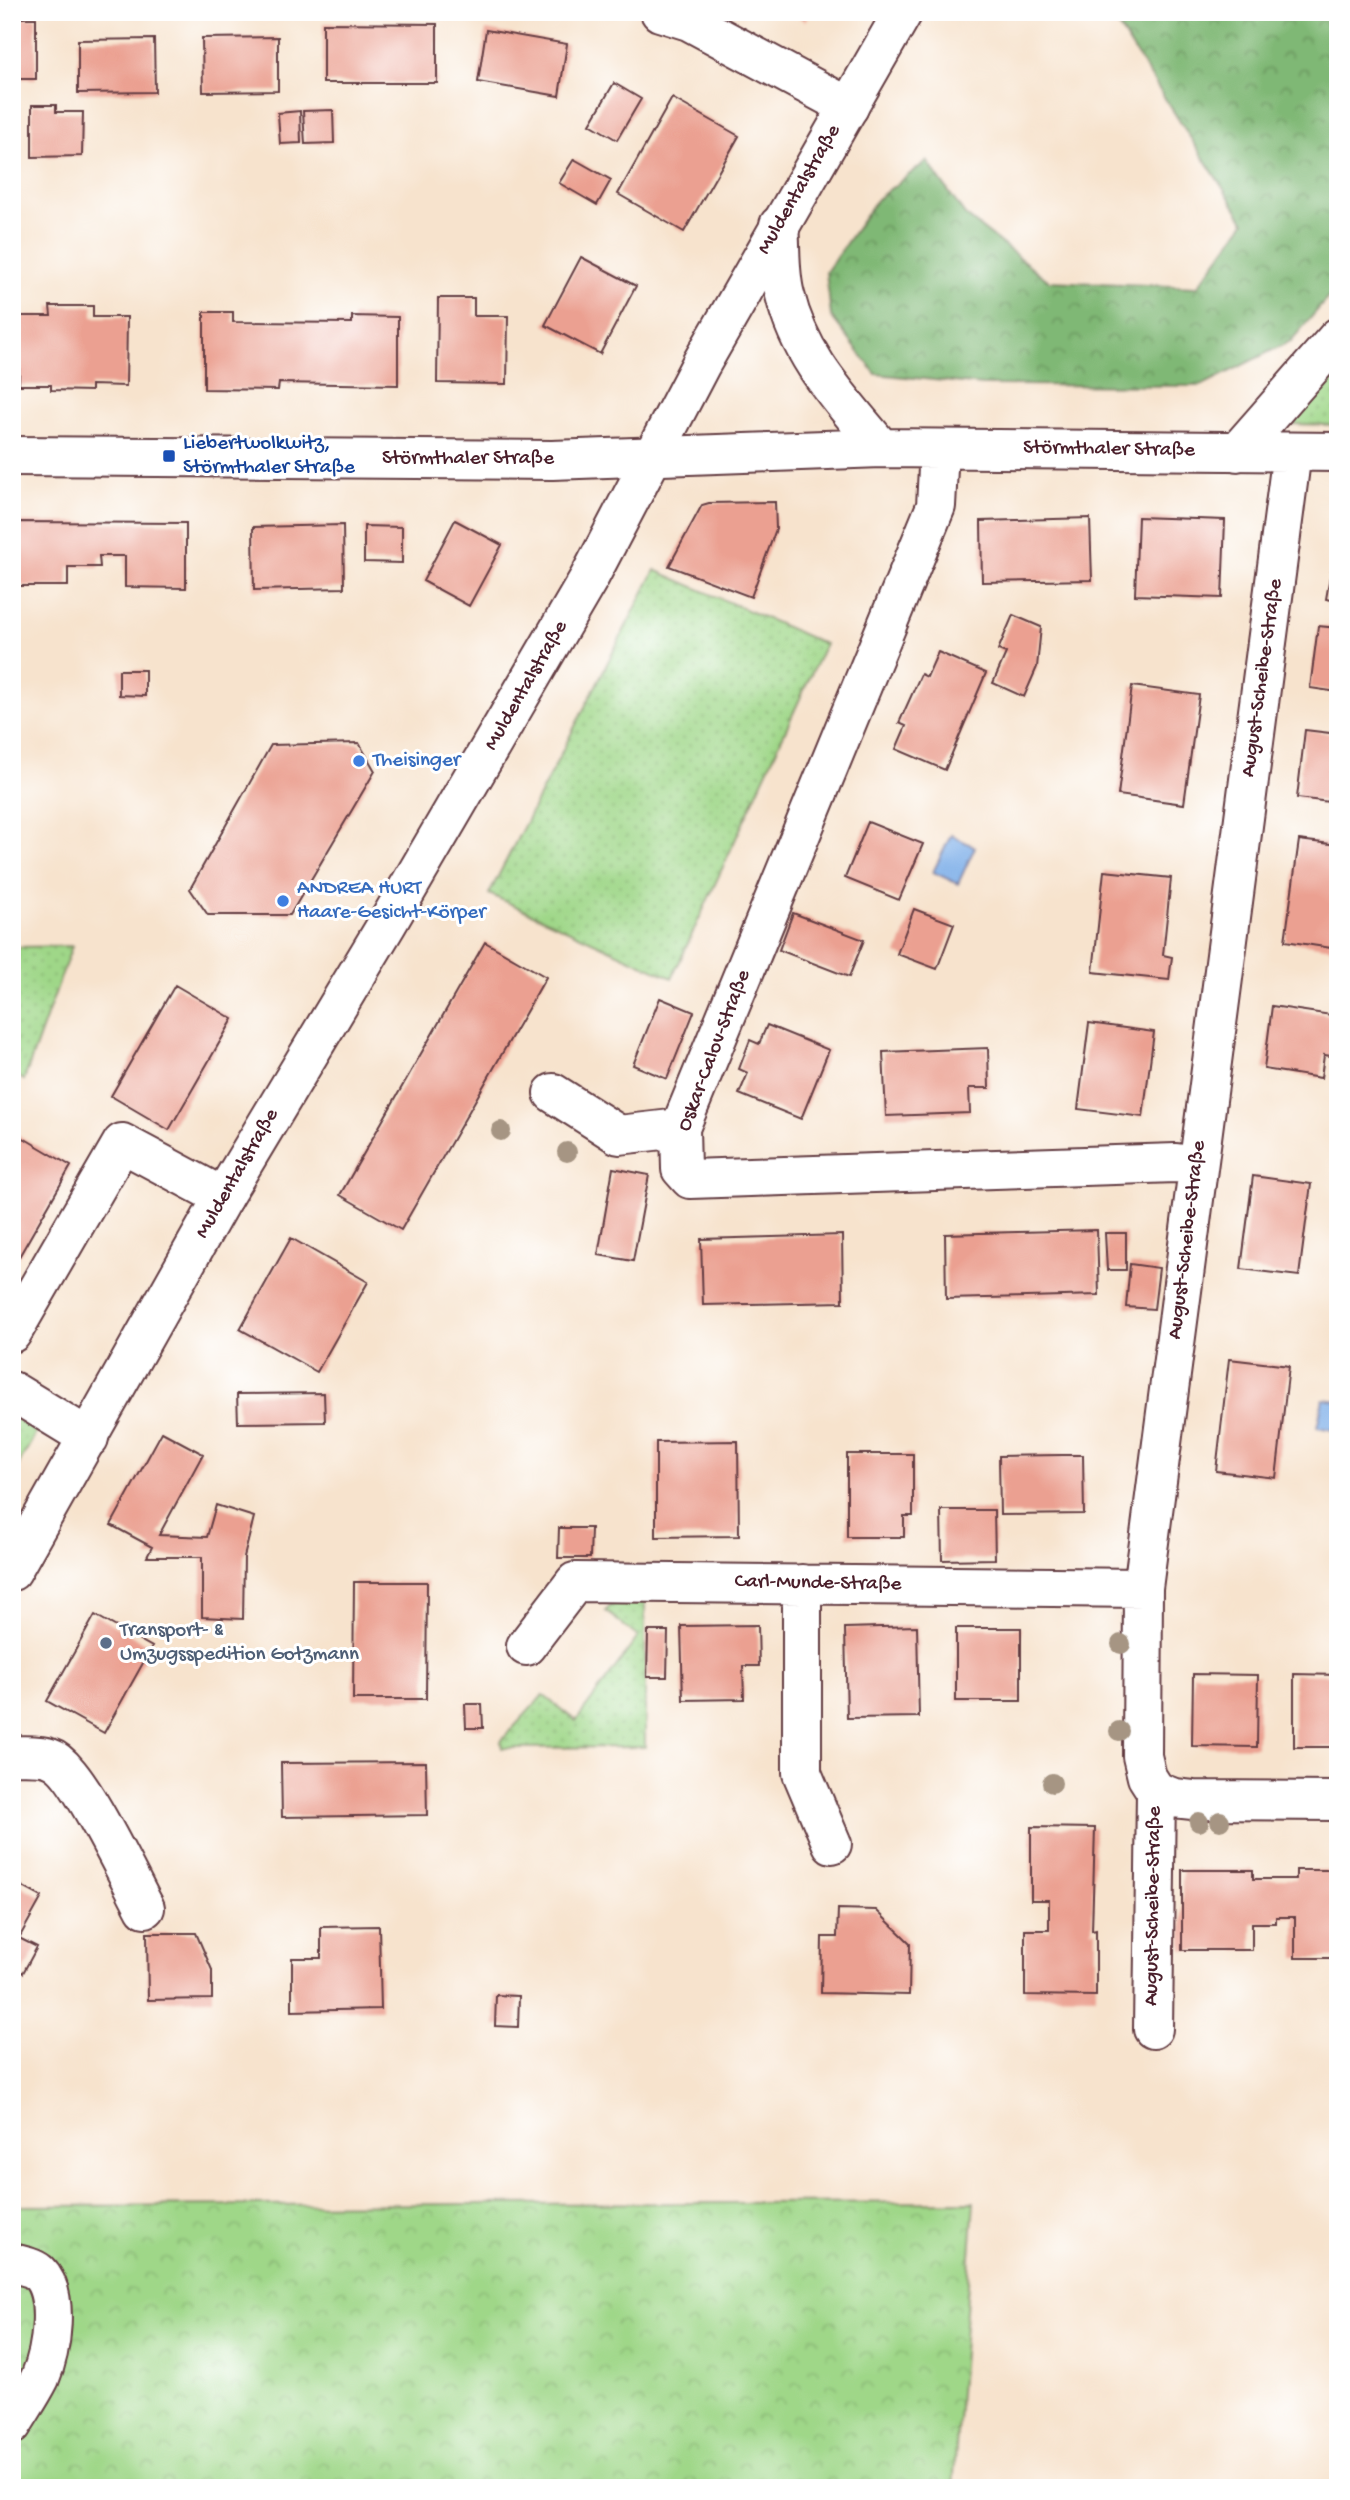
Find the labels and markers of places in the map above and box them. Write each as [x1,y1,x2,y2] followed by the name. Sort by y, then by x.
[183,432,356,481] place label: Liebertwolkwitz, Störmthaler Straße
[161,448,177,464] marker: Liebertwolkwitz, Störmthaler Straße
[372,749,462,774] place label: Theisinger
[351,753,367,769] marker: Theisinger
[297,877,487,926] place label: ANDREA HURT Haare-Gesicht-Körper
[275,893,291,909] marker: ANDREA HURT Haare-Gesicht-Körper
[119,1619,359,1668] place label: Transport- & Umzugsspedition Gotzmann
[98,1635,114,1651] marker: Transport- & Umzugsspedition Gotzmann

